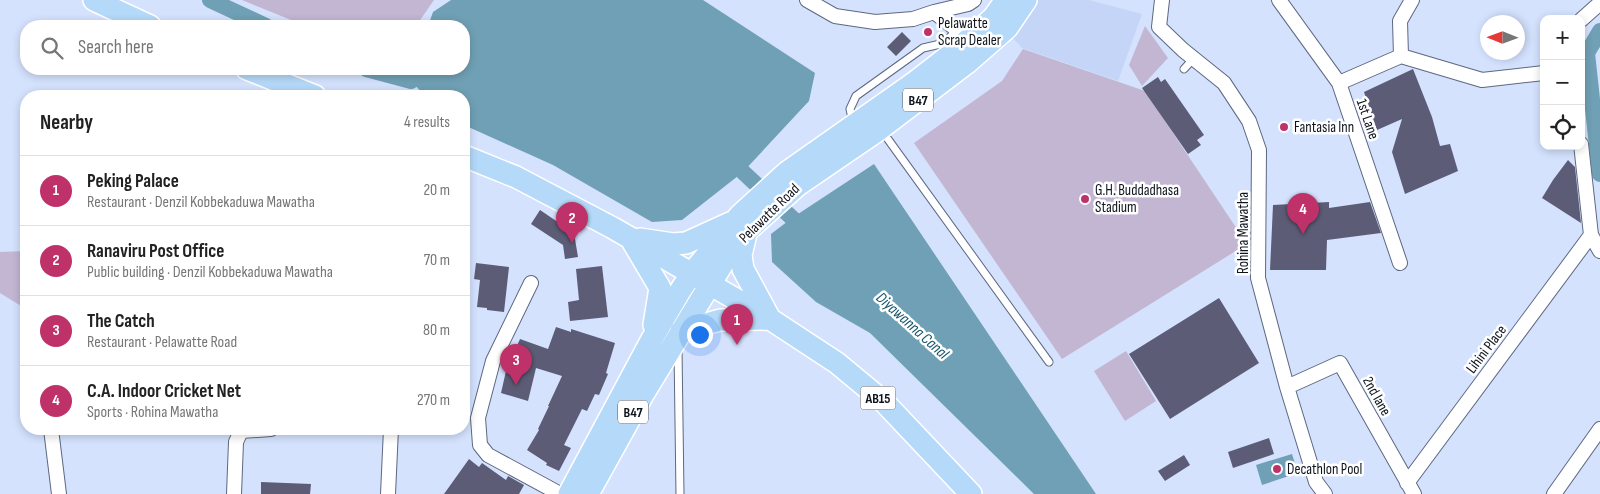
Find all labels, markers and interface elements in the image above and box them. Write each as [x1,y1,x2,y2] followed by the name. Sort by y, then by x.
[938,14,1002,50] place label: Pelawatte Scrap Dealer
[1480,15,1525,60] north arrow
[1540,15,1585,150] map controls
[1540,15,1585,60] button: +
[20,20,470,75] search box
[922,26,934,38] marker: Pelawatte Scrap Dealer
[38,34,66,62] icon: search
[78,36,154,59] text: Search here
[1540,60,1585,105] button: −
[903,88,933,112] road number: B47
[1352,97,1383,142] street label: 1st Lane
[1540,105,1585,150] button: locate
[40,110,93,135] text: Nearby
[404,113,450,132] text: 4 results
[1294,118,1354,137] place label: Fantasia Inn
[1278,121,1290,133] marker: Fantasia Inn
[87,170,179,193] text: Peking Palace
[735,180,804,247] street label: Pelawatte Road
[53,181,59,200] text: 1
[423,181,450,200] text: 20 m
[1095,181,1179,217] place label: G.H. Buddadhasa Stadium
[1234,192,1253,274] street label: Rohina Mawatha
[87,193,315,212] text: Restaurant · Denzil Kobbekaduwa Mawatha
[1079,193,1091,205] marker: G.H. Buddadhasa Stadium
[1287,193,1319,234] pin: 4
[556,202,588,243] pin: 2
[87,240,224,263] text: Ranaviru Post Office
[52,251,60,270] text: 2
[424,251,450,270] text: 70 m
[87,263,333,282] text: Public building · Denzil Kobbekaduwa Mawatha
[872,289,953,364] water label: Diyawanna Canal
[721,304,753,345] pin: 1
[87,310,155,333] text: The Catch
[52,321,60,340] text: 3
[423,321,450,340] text: 80 m
[1462,321,1511,377] street label: Lihini Place
[687,322,713,348] your location
[87,333,237,352] text: Restaurant · Pelawatte Road
[500,344,532,385] pin: 3
[1358,373,1395,419] street label: 2nd lane
[87,380,241,403] text: C.A. Indoor Cricket Net
[860,386,896,409] road number: AB15
[52,391,60,410] text: 4
[417,391,450,410] text: 270 m
[618,401,648,424] road number: B47
[87,403,218,422] text: Sports · Rohina Mawatha
[1287,460,1362,479] place label: Decathlon Pool
[1271,463,1283,475] marker: Decathlon Pool

